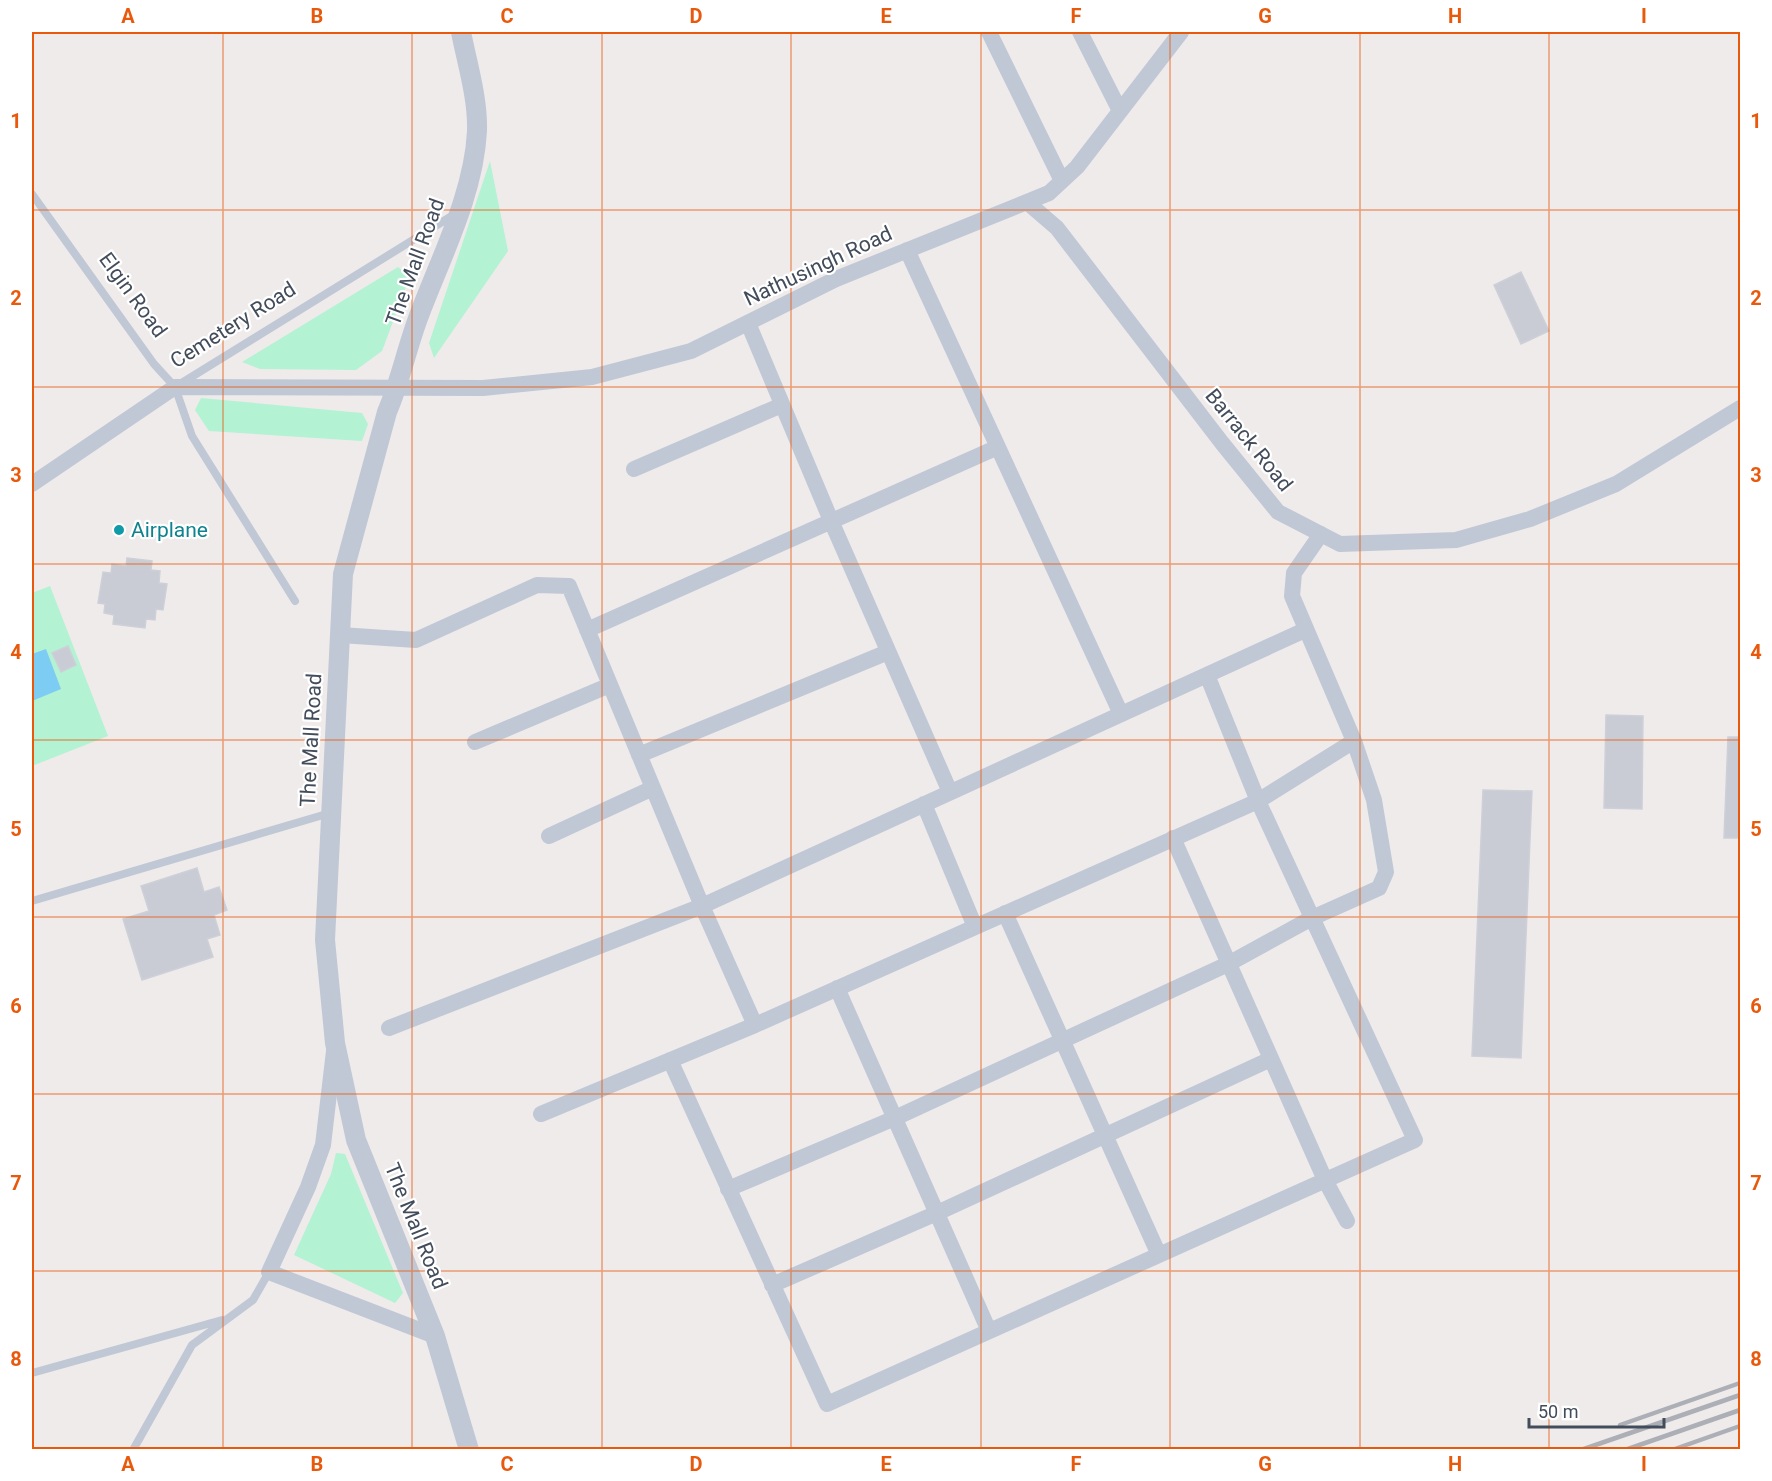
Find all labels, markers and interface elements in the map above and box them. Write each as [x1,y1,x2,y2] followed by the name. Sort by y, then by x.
[121,4,135,28] text: A
[311,4,323,28] text: B
[500,4,514,28] text: C
[690,4,703,28] text: D
[880,4,892,28] text: E
[1071,4,1082,28] text: F
[1258,4,1272,28] text: G
[1448,4,1462,28] text: H
[1641,4,1647,28] text: I
[10,109,22,133] text: 1
[1750,109,1762,133] text: 1
[381,195,449,329] street label: The Mall Road
[740,221,896,311] street label: Nathusingh Road
[94,248,172,342] street label: Elgin Road
[166,277,300,373] street label: Cemetery Road
[10,286,22,310] text: 2
[1750,286,1762,310] text: 2
[1200,384,1298,496] street label: Barrack Road
[10,463,22,487] text: 3
[1750,463,1762,487] text: 3
[131,518,208,542] place label: Airplane
[112,523,126,537] marker: Airplane
[10,640,22,664] text: 4
[1750,640,1762,664] text: 4
[296,673,326,807] street label: The Mall Road
[10,817,22,841] text: 5
[1750,817,1762,841] text: 5
[10,994,22,1018] text: 6
[1750,994,1762,1018] text: 6
[380,1159,452,1293] street label: The Mall Road
[10,1171,22,1195] text: 7
[1750,1171,1762,1195] text: 7
[10,1347,22,1371] text: 8
[1750,1347,1762,1371] text: 8
[1529,1391,1664,1429] scale bar
[1538,1401,1578,1422] text: 50 m
[121,1452,135,1476] text: A
[311,1452,323,1476] text: B
[500,1452,514,1476] text: C
[690,1452,703,1476] text: D
[880,1452,892,1476] text: E
[1071,1452,1082,1476] text: F
[1258,1452,1272,1476] text: G
[1448,1452,1462,1476] text: H
[1641,1452,1647,1476] text: I

